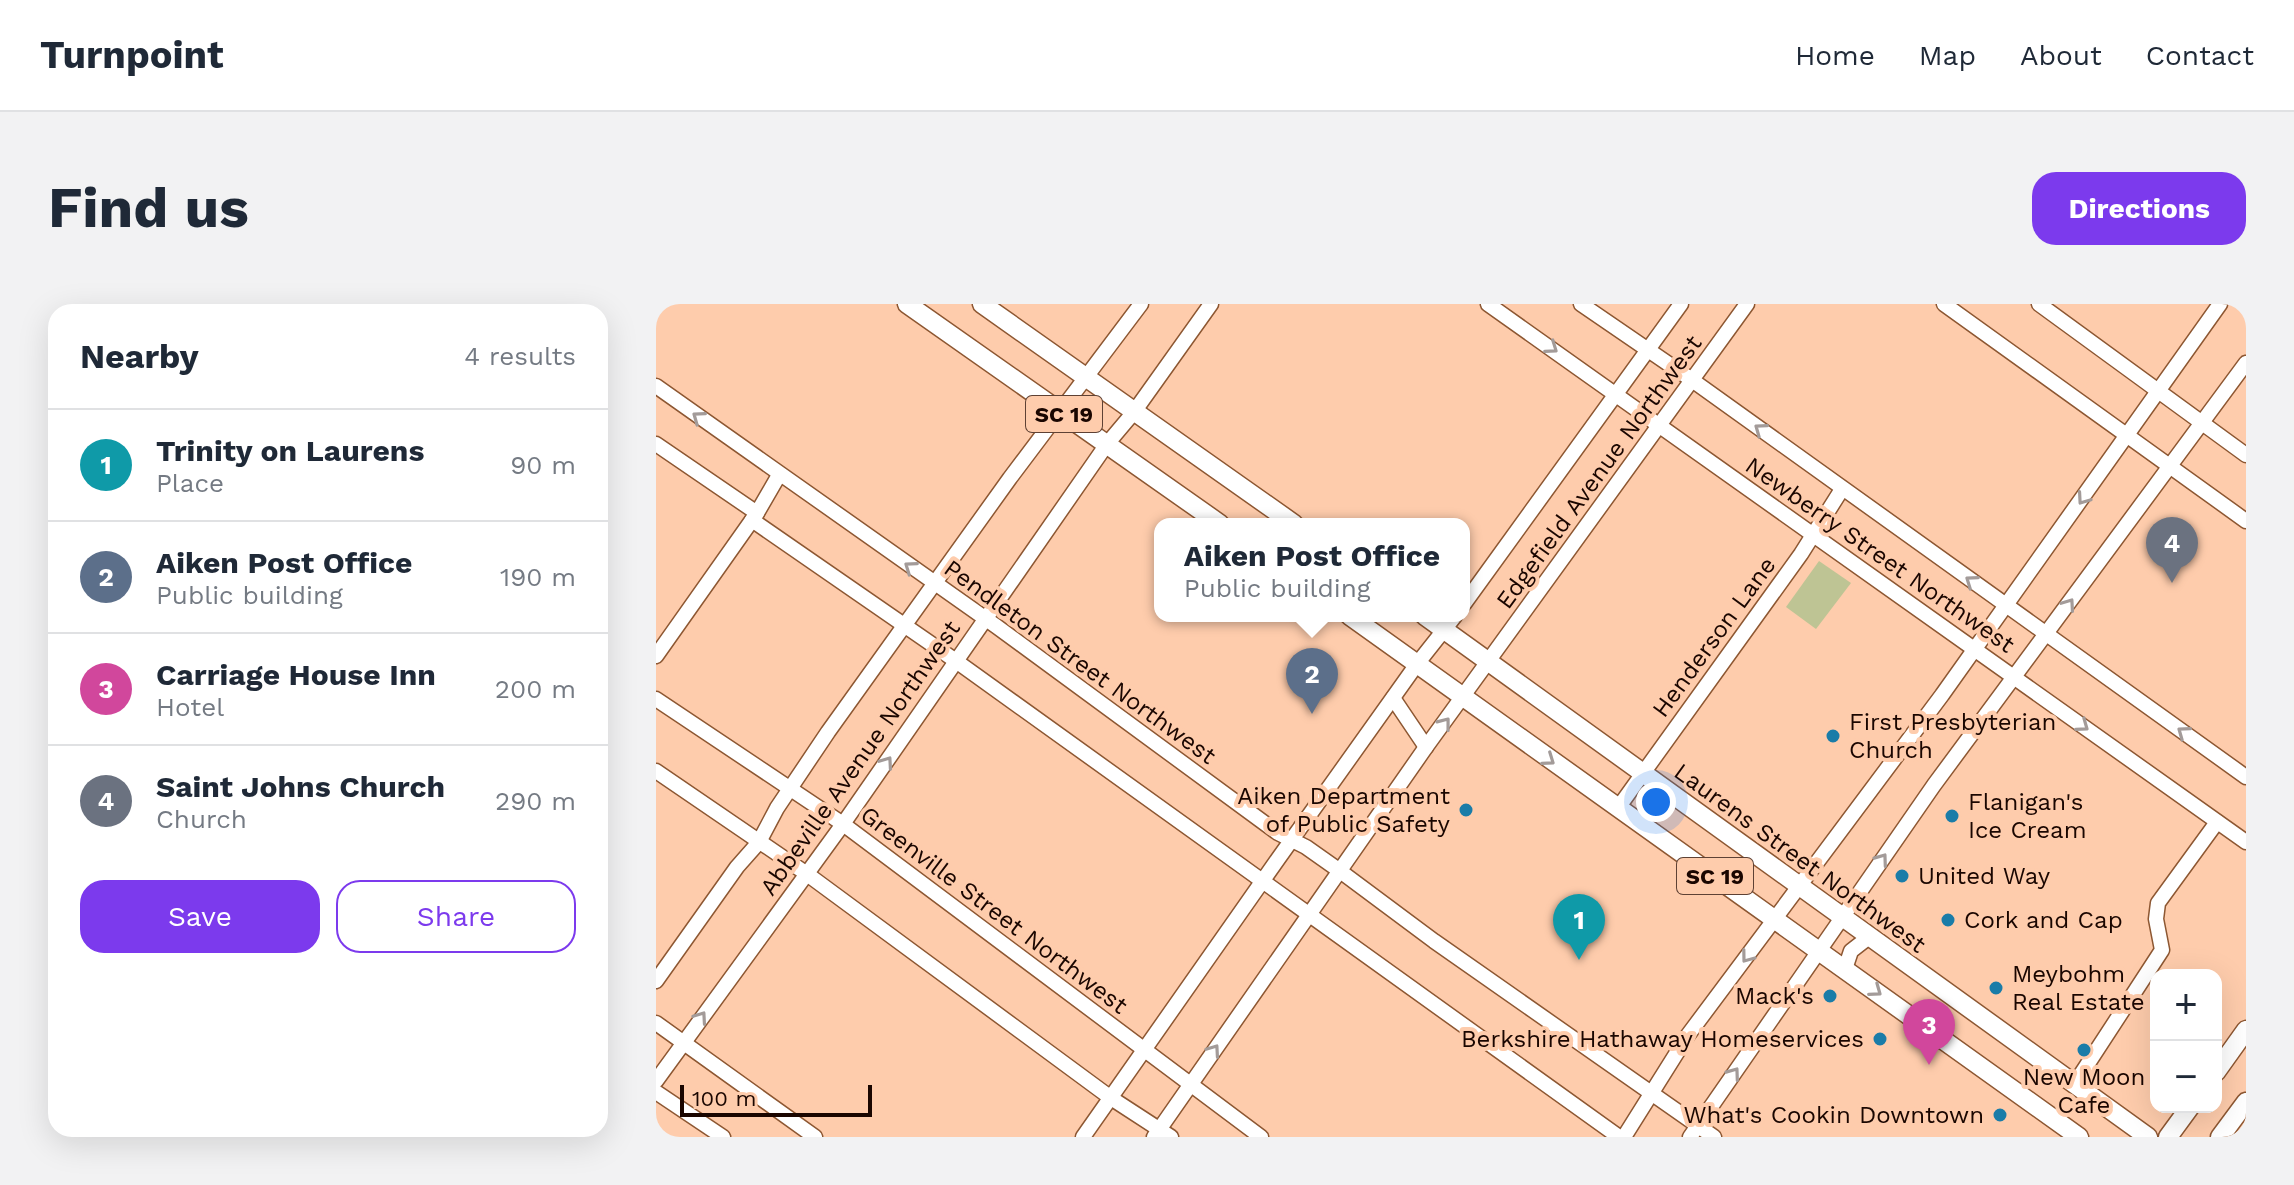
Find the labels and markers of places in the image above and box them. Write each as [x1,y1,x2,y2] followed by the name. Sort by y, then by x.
[2146,517,2198,583] pin: 4
[1286,648,1338,714] pin: 2
[1849,708,2056,764] place label: First Presbyterian Church
[1824,727,1842,745] marker: First Presbyterian Church
[1237,782,1451,838] place label: Aiken Department of Public Safety
[1968,788,2087,844] place label: Flanigan's Ice Cream
[1457,801,1475,819] marker: Aiken Department of Public Safety
[1943,807,1961,825] marker: Flanigan's Ice Cream
[1918,862,2051,890] place label: United Way
[1893,867,1911,885] marker: United Way
[1553,894,1605,960] pin: 1
[1964,906,2123,934] place label: Cork and Cap
[1939,911,1957,929] marker: Cork and Cap
[2012,960,2145,1016] place label: Meybohm Real Estate
[1987,979,2005,997] marker: Meybohm Real Estate
[1735,982,1814,1010] place label: Mack's
[1821,987,1839,1005] marker: Mack's
[1903,999,1955,1065] pin: 3
[1461,1025,1864,1053] place label: Berkshire Hathaway Homeservices
[1871,1030,1889,1048] marker: Berkshire Hathaway Homeservices
[2075,1041,2093,1059] marker: New Moon Cafe
[2023,1063,2145,1119] place label: New Moon Cafe
[1683,1101,1984,1129] place label: What's Cookin Downtown
[1991,1106,2009,1124] marker: What's Cookin Downtown

